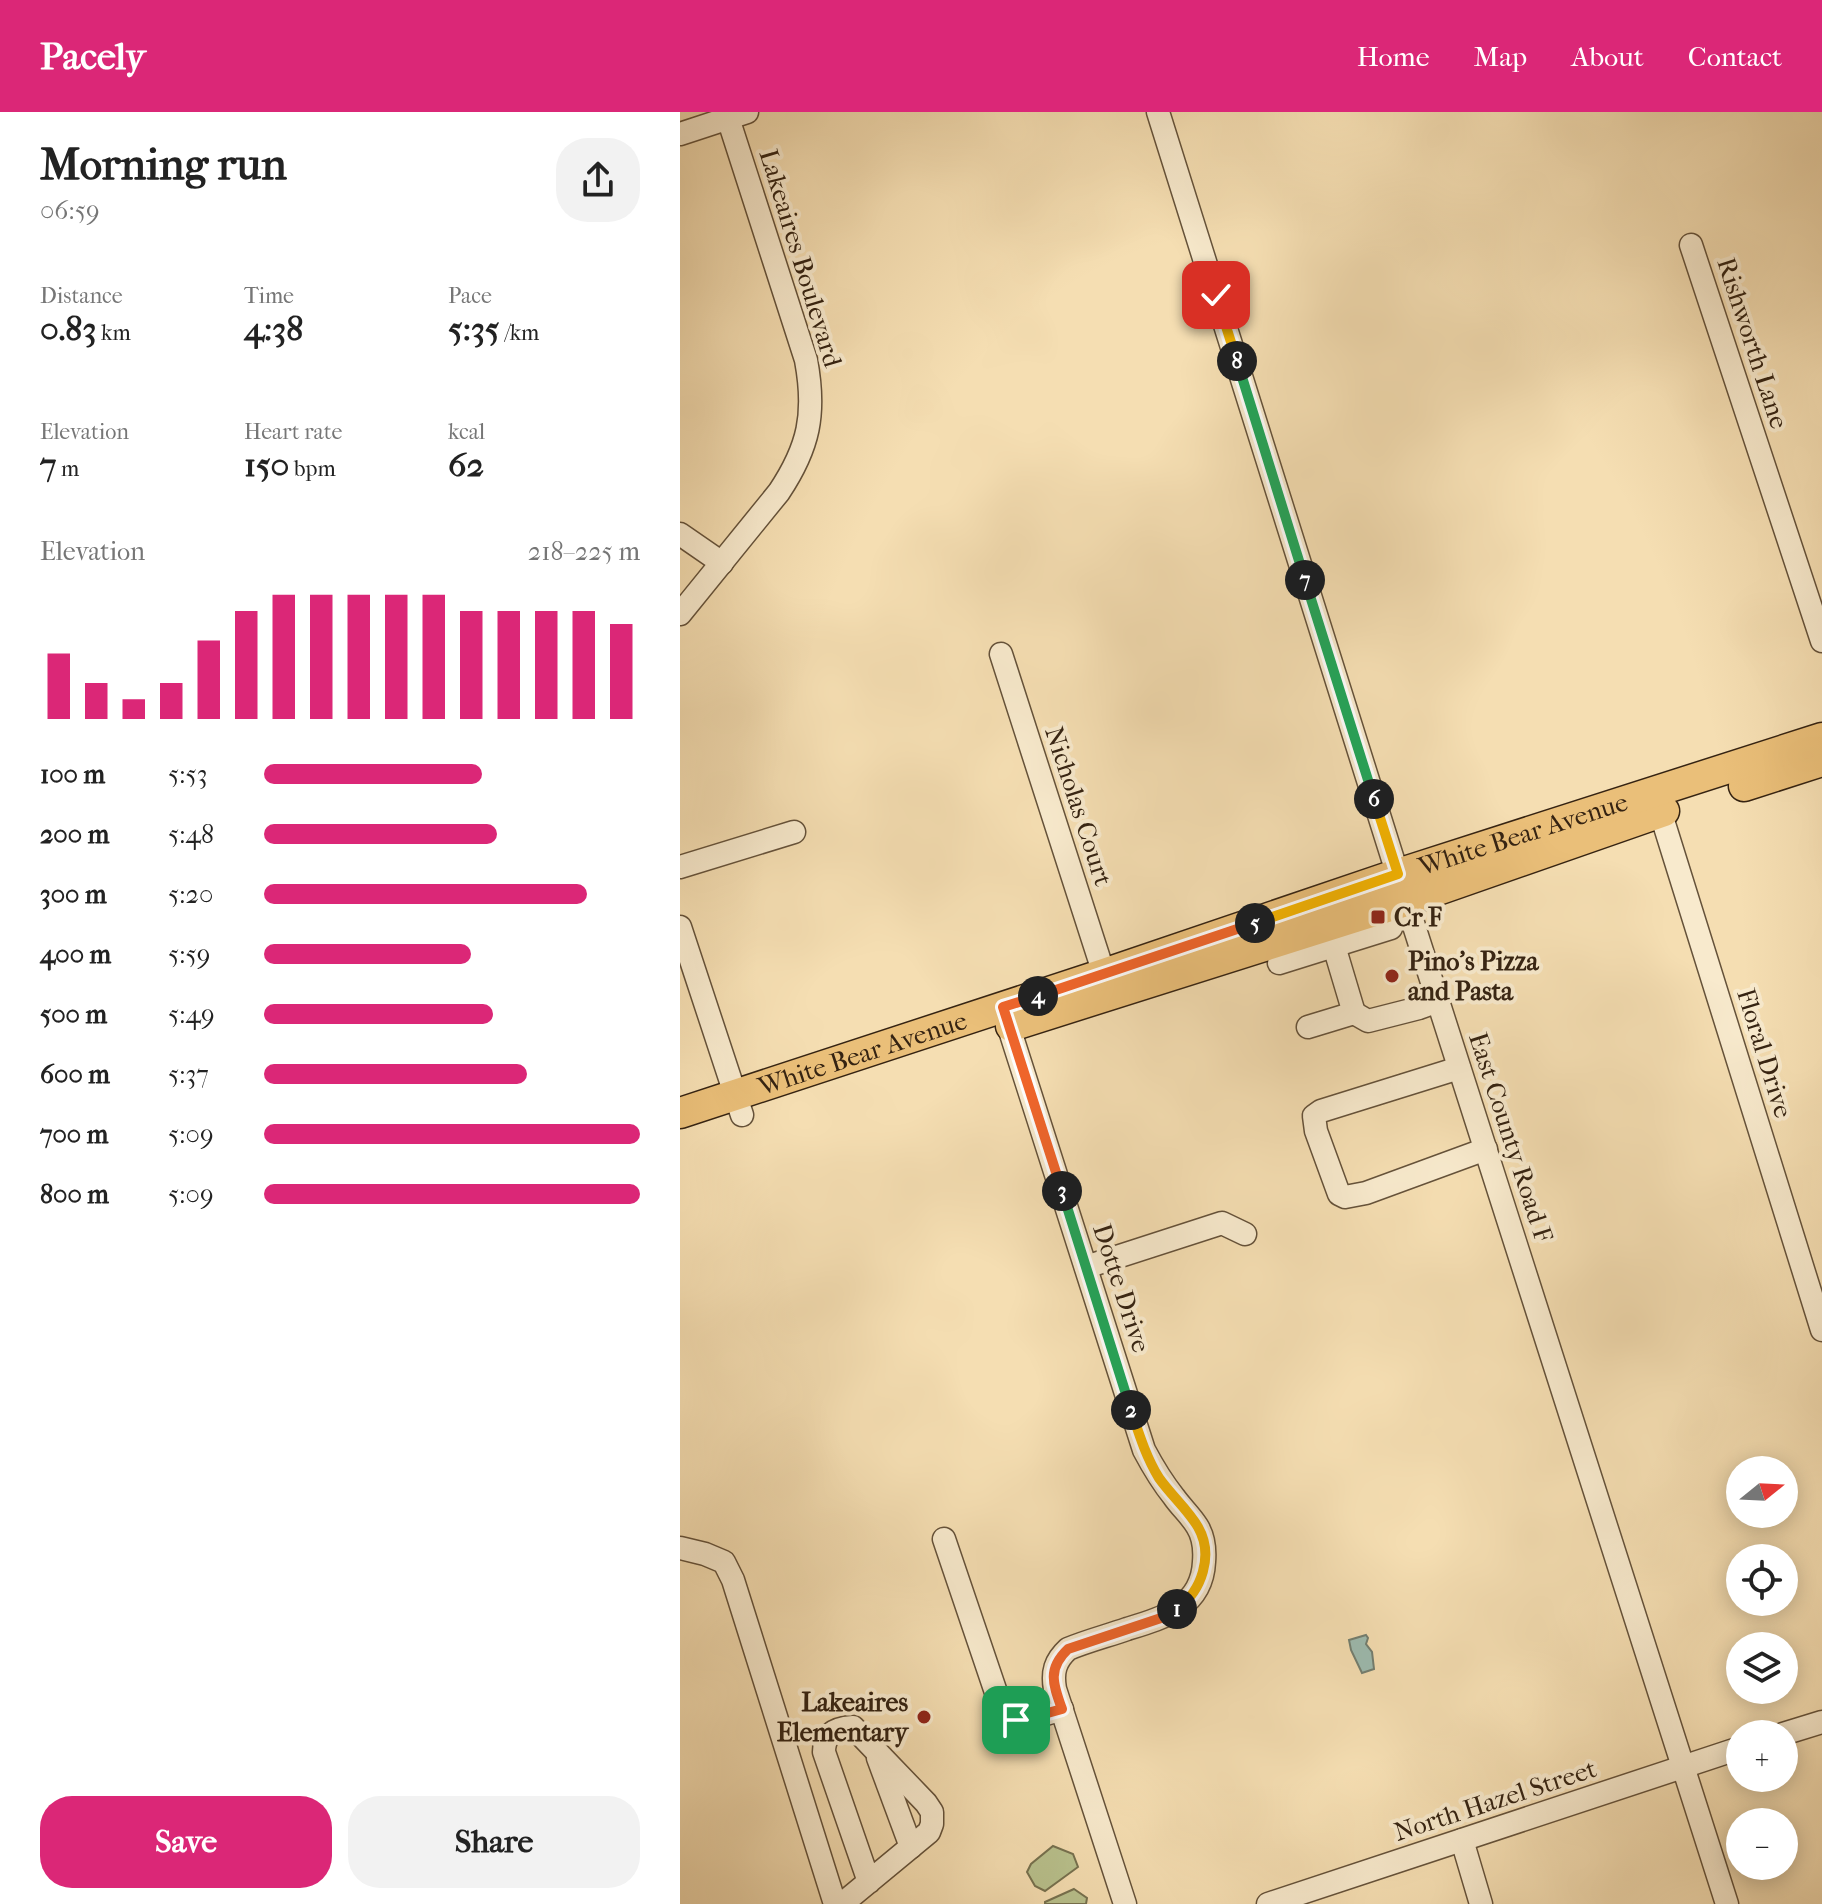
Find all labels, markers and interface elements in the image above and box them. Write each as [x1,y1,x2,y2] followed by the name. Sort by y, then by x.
[40,34,146,79] text: Pacely
[1357,40,1430,73] text: Home
[1474,40,1527,73] text: Map
[1571,40,1644,73] text: About
[1688,40,1782,73] text: Contact
[556,138,640,222] button: share
[40,139,287,190] text: Morning run
[753,145,849,372] street label: Lakeaires Boulevard
[40,195,100,226] text: 06:59
[1710,254,1795,433] street label: Rishworth Lane
[1182,261,1250,329] pin
[1194,273,1238,317] icon: check
[40,283,123,309] text: Distance
[244,283,294,309] text: Time
[448,283,492,309] text: Pace
[40,309,96,349] text: 0.83
[244,309,303,349] text: 4:38
[448,309,500,349] text: 5:35
[96,320,131,346] text: km
[500,320,539,346] text: /km
[1217,341,1257,381] pin: 8
[1231,348,1243,374] text: 8
[40,419,129,445] text: Elevation
[244,419,343,445] text: Heart rate
[448,419,485,445] text: kcal
[40,445,56,485] text: 7
[244,445,289,485] text: 150
[448,445,484,485] text: 62
[56,456,79,482] text: m
[289,456,336,482] text: bpm
[40,536,145,567] text: Elevation
[528,536,640,567] text: 218–225 m
[1285,560,1325,600] pin: 7
[1300,567,1310,593] text: 7
[1038,723,1119,890] street label: Nicholas Court
[40,759,105,790] text: 100 m
[168,759,207,790] text: 5:53
[1354,779,1394,819] pin: 6
[1368,786,1380,812] text: 6
[1414,786,1632,883] street label: White Bear Avenue
[40,819,109,850] text: 200 m
[168,819,214,850] text: 5:48
[40,879,107,910] text: 300 m
[168,879,213,910] text: 5:20
[1394,902,1442,933] place label: Cr F
[1235,903,1275,943] pin: 5
[1369,908,1387,926] marker: Cr F
[1250,910,1260,936] text: 5
[40,939,111,970] text: 400 m
[168,939,210,970] text: 5:59
[1408,946,1539,1007] place label: Pino's Pizza and Pasta
[1383,967,1401,985] marker: Pino's Pizza and Pasta
[1018,976,1058,1016] pin: 4
[1032,983,1045,1009] text: 4
[1730,985,1799,1122] street label: Floral Drive
[40,999,107,1030] text: 500 m
[168,999,215,1030] text: 5:49
[753,1005,971,1103] street label: White Bear Avenue
[1462,1028,1559,1246] street label: East County Road F
[40,1059,110,1090] text: 600 m
[168,1059,209,1090] text: 5:37
[40,1119,108,1150] text: 700 m
[168,1119,214,1150] text: 5:09
[1042,1171,1082,1211] pin: 3
[1057,1178,1067,1204] text: 3
[40,1179,109,1210] text: 800 m
[168,1179,214,1210] text: 5:09
[1086,1220,1157,1357] street label: Dotte Drive
[1111,1390,1151,1430] pin: 2
[1125,1397,1137,1423] text: 2
[1726,1456,1798,1528] north arrow
[1726,1456,1798,1880] map controls
[1726,1544,1798,1616] button: locate
[1157,1589,1197,1629] pin: 1
[1173,1596,1181,1622] text: 1
[1726,1632,1798,1704] button: layers
[982,1686,1050,1754] pin
[777,1687,910,1748] place label: Lakeaires Elementary
[994,1698,1038,1742] icon: arrive
[915,1708,933,1726] marker: Lakeaires Elementary
[1726,1720,1798,1792] button: +
[1390,1753,1601,1848] street label: North Hazel Street
[40,1796,332,1888] button: Save
[348,1796,640,1888] button: Share
[1726,1808,1798,1880] button: −

